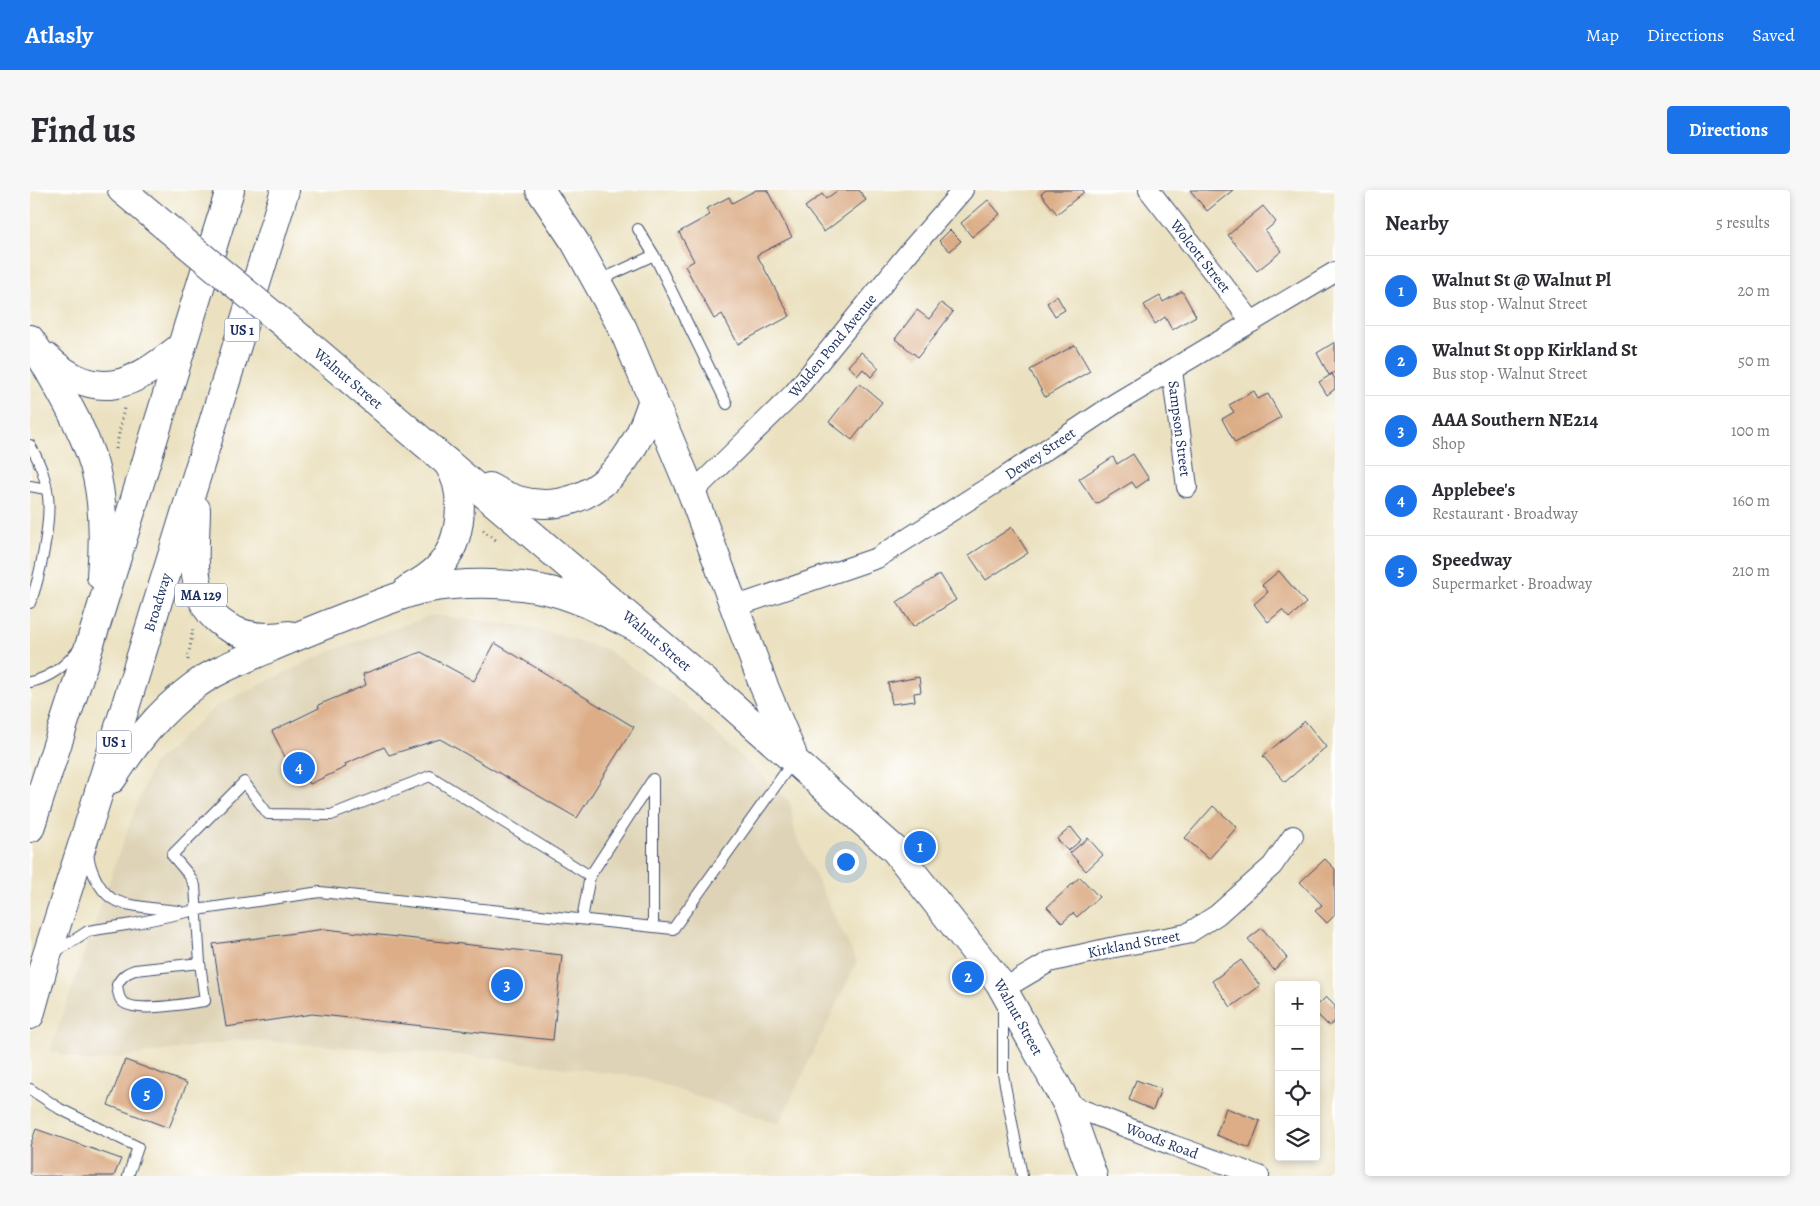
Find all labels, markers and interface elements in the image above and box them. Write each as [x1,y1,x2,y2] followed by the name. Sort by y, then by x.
[25,19,93,51] text: Atlasly
[1586,23,1619,47] text: Map
[1647,23,1724,47] text: Directions
[1752,23,1795,47] text: Saved
[30,106,136,154] text: Find us
[1667,106,1790,154] button: Directions
[1385,209,1448,237] text: Nearby
[1716,212,1770,234] text: 5 results
[1165,215,1235,297] street label: Wolcott Street
[1432,267,1611,293] text: Walnut St @ Walnut Pl
[1398,280,1404,302] text: 1
[1737,280,1770,302] text: 20 m
[784,289,881,402] street label: Walden Pond Avenue
[1432,293,1588,315] text: Bus stop · Walnut Street
[224,318,260,342] road number: US 1
[1432,337,1637,363] text: Walnut St opp Kirkland St
[309,343,387,414] street label: Walnut Street
[1397,350,1405,372] text: 2
[1738,350,1770,372] text: 50 m
[1432,363,1588,385] text: Bus stop · Walnut Street
[1163,379,1196,478] street label: Sampson Street
[1432,407,1598,433] text: AAA Southern NE214
[1398,420,1404,442] text: 3
[1731,420,1770,442] text: 100 m
[1001,423,1080,484] street label: Dewey Street
[1432,433,1465,455] text: Shop
[1432,477,1515,503] text: Applebee's
[1397,490,1405,512] text: 4
[1732,490,1770,512] text: 160 m
[1432,503,1578,525] text: Restaurant · Broadway
[1432,547,1512,573] text: Speedway
[1398,560,1404,582] text: 5
[1732,560,1770,582] text: 210 m
[139,570,176,634] street label: Broadway
[1432,573,1592,595] text: Supermarket · Broadway
[175,584,227,606] road number: MA 129
[618,605,696,676] street label: Walnut Street
[96,730,132,754] road number: US 1
[283,749,315,787] pin: 4
[904,828,936,866] pin: 1
[833,849,859,875] your location
[1086,925,1182,963] street label: Kirkland Street
[952,958,984,996] pin: 2
[491,966,523,1004] pin: 3
[989,974,1048,1059] street label: Walnut Street
[1275,981,1320,1161] map controls
[1275,981,1320,1026] button: +
[1275,1026,1320,1071] button: −
[1275,1071,1320,1116] button: locate
[131,1075,163,1113] pin: 5
[1275,1116,1320,1161] button: layers
[1122,1118,1202,1164] street label: Woods Road

